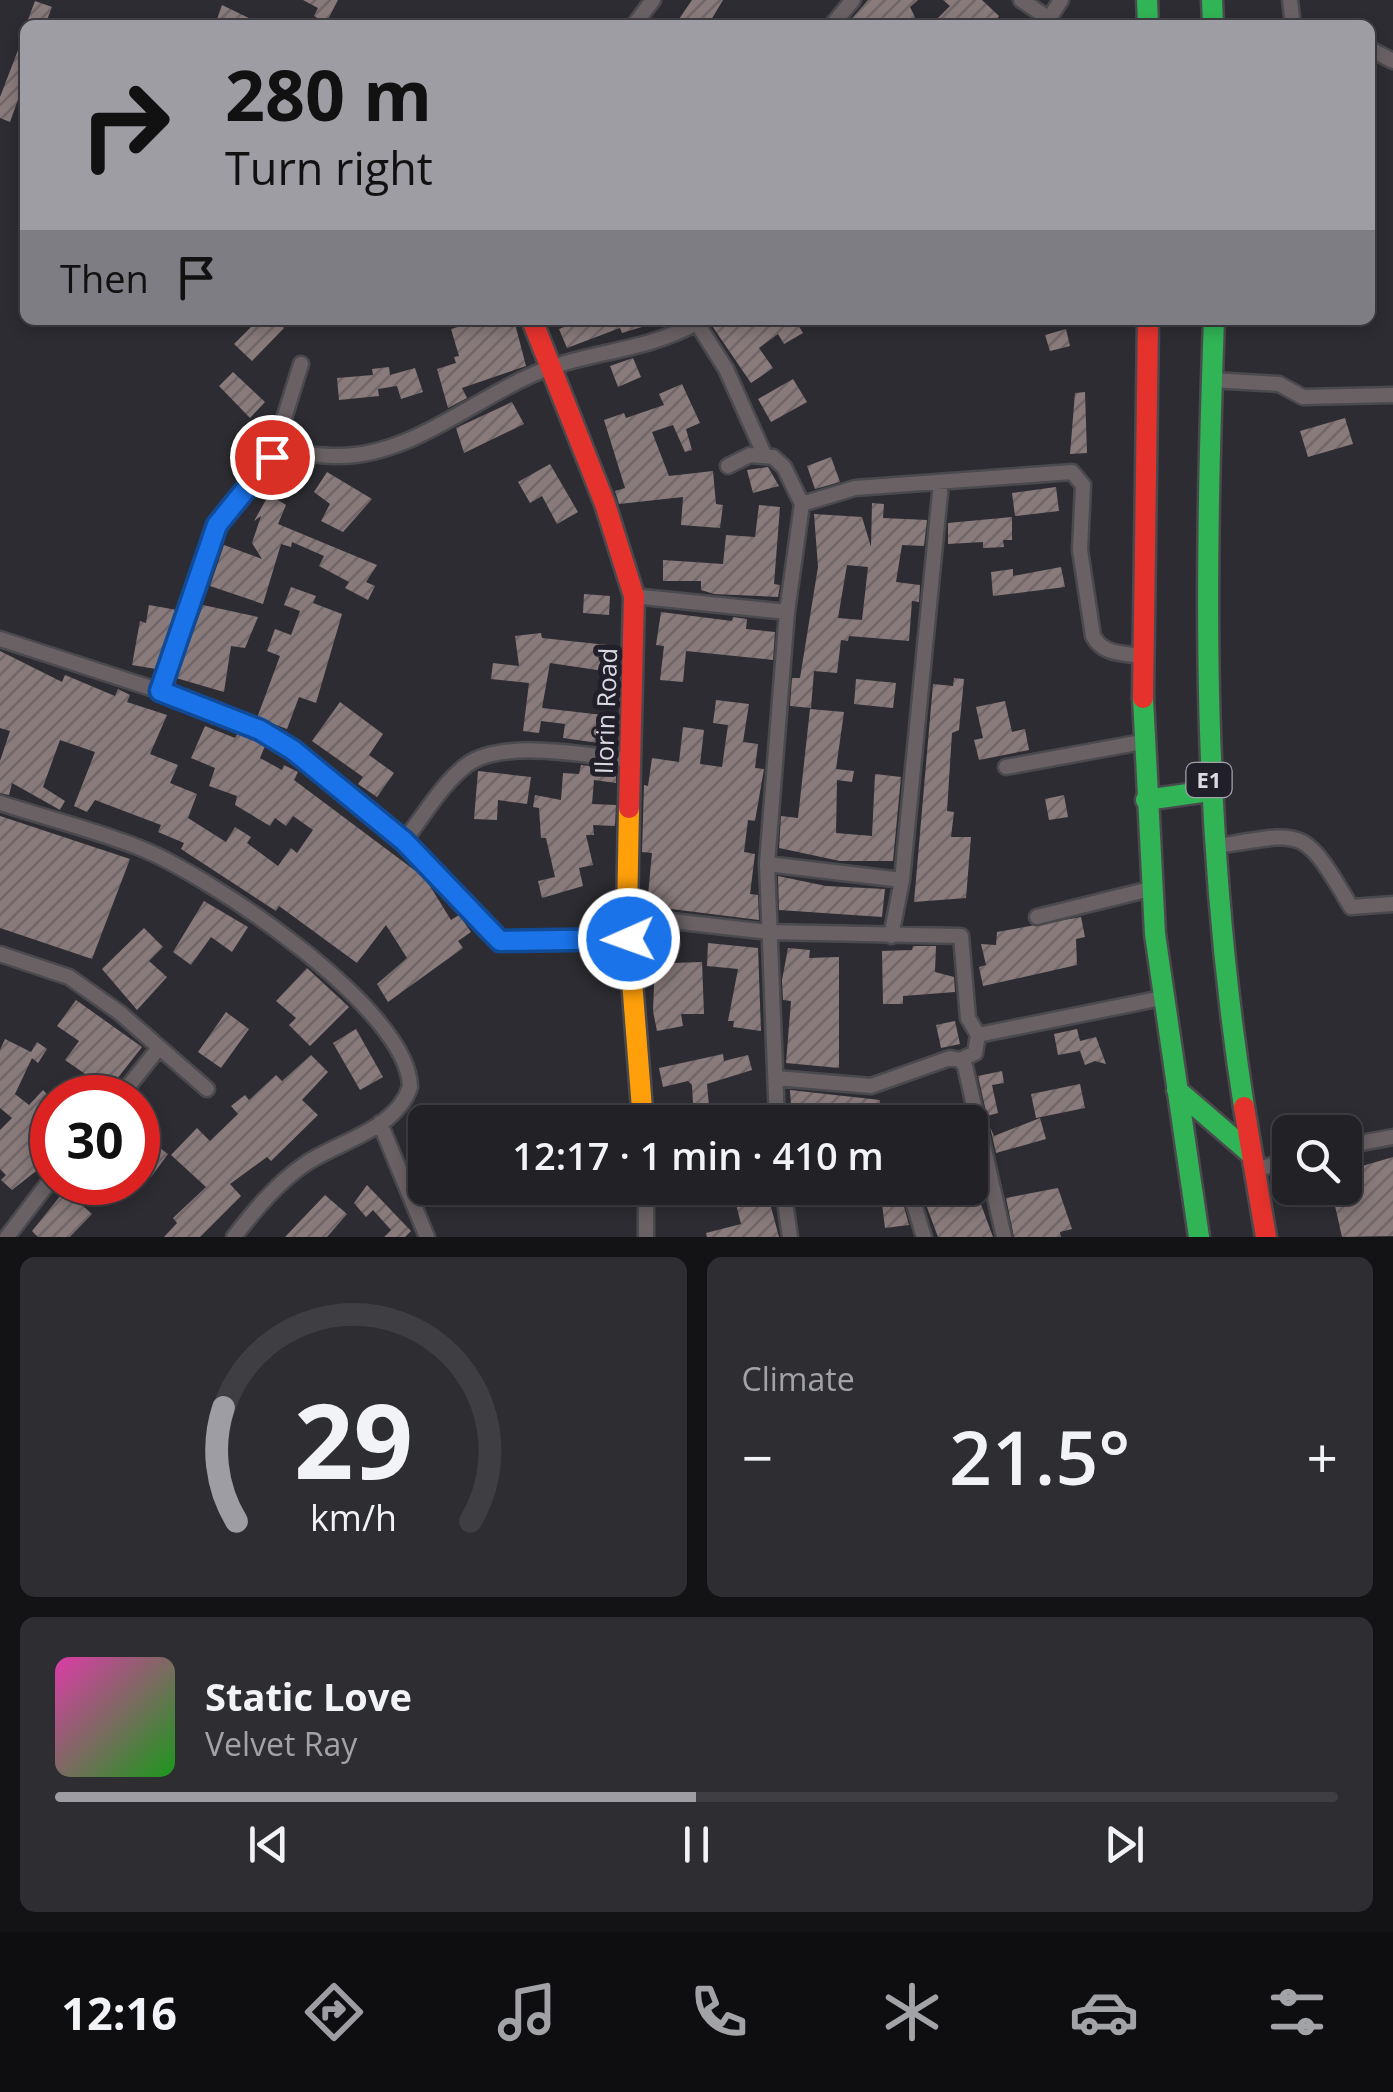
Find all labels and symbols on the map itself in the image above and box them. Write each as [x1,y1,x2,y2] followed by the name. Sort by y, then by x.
[230,415,315,500] pin
[586,647,624,775] street label: Ilorin Road
[1186,763,1232,797] road number: E1
[577,887,681,991] position arrow
[30,1075,160,1205] speed limit sign: 30

